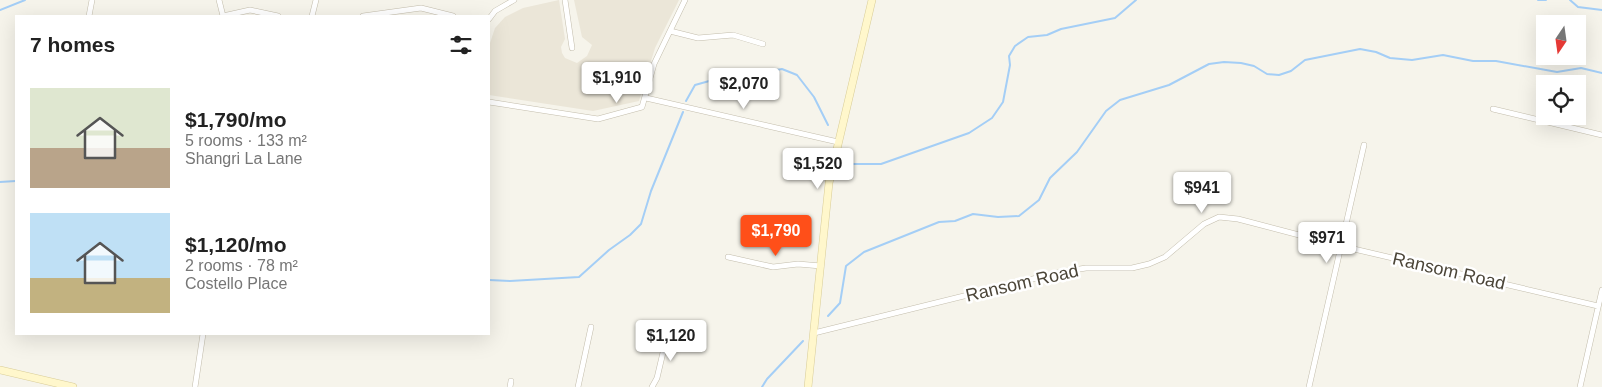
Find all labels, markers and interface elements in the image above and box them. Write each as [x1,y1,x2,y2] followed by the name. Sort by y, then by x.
[1536,15,1586,65] north arrow
[1536,15,1586,125] map controls
[447,31,475,59] icon: filters
[30,33,115,56] text: 7 homes
[576,62,658,104] pin: $1,910
[703,68,785,110] pin: $2,070
[593,69,641,86] text: $1,910
[720,75,768,92] text: $2,070
[1536,75,1586,125] button: locate
[70,108,130,168] icon: home
[185,108,287,131] text: $1,790/mo
[185,132,307,149] text: 5 rooms · 133 m²
[777,148,859,190] pin: $1,520
[185,150,302,167] text: Shangri La Lane
[794,155,842,172] text: $1,520
[1172,172,1232,214] pin: $941
[1184,179,1220,196] text: $941
[735,214,817,257] pin: $1,790
[752,222,800,239] text: $1,790
[1297,222,1357,264] pin: $971
[1309,229,1345,246] text: $971
[70,233,130,293] icon: home
[185,233,287,256] text: $1,120/mo
[1391,248,1507,294] street label: Ransom Road
[185,257,298,274] text: 2 rooms · 78 m²
[964,260,1080,306] street label: Ransom Road
[185,275,287,292] text: Costello Place
[630,320,712,362] pin: $1,120
[647,327,695,344] text: $1,120

